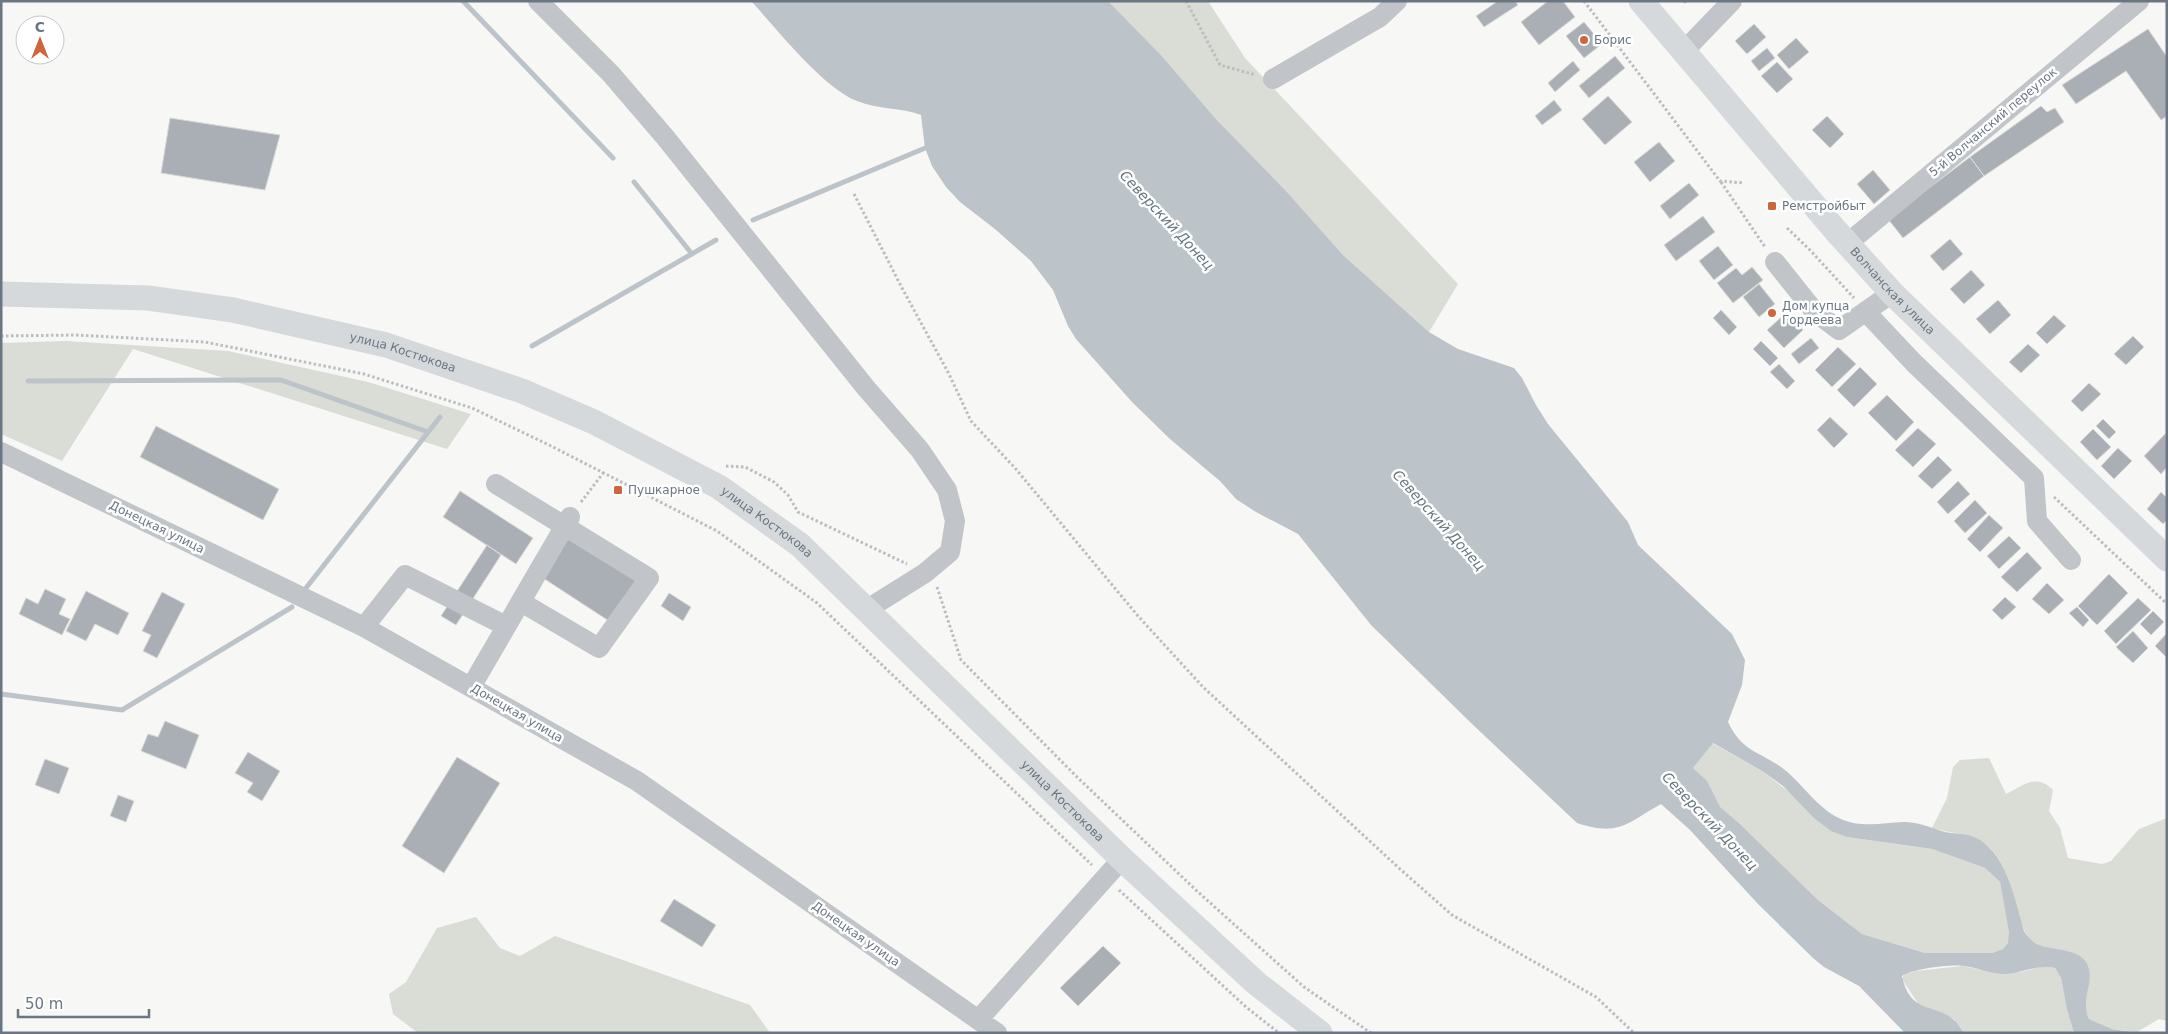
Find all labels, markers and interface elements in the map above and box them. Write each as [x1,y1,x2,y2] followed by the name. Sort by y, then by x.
[15,15,65,65] north arrow
[35,19,45,35] text: С
[1594,33,1632,47] place label: Борис
[1578,34,1590,46] marker: Борис
[1926,65,2060,179] street label: 5-й Волчанский переулок
[1117,167,1217,273] water label: Северский Донец
[1782,199,1866,213] place label: Ремстройбыт
[1766,200,1778,212] marker: Ремстройбыт
[1847,244,1938,338] street label: Волчанская улица
[1782,299,1849,327] place label: Дом купца Гордеева
[1766,307,1778,319] marker: Дом купца Гордеева
[348,330,458,375] street label: улица Костюкова
[1390,466,1488,574] water label: Северский Донец
[628,483,700,497] place label: Пушкарное
[612,484,624,496] marker: Пушкарное
[718,484,816,560] street label: улица Костюкова
[107,498,207,556] street label: Донецкая улица
[469,681,565,745] street label: Донецкая улица
[1018,757,1107,845] street label: улица Костюкова
[1659,769,1761,873] water label: Северский Донец
[809,898,903,970] street label: Донецкая улица
[18,986,149,1018] scale bar
[25,995,63,1013] text: 50 m

